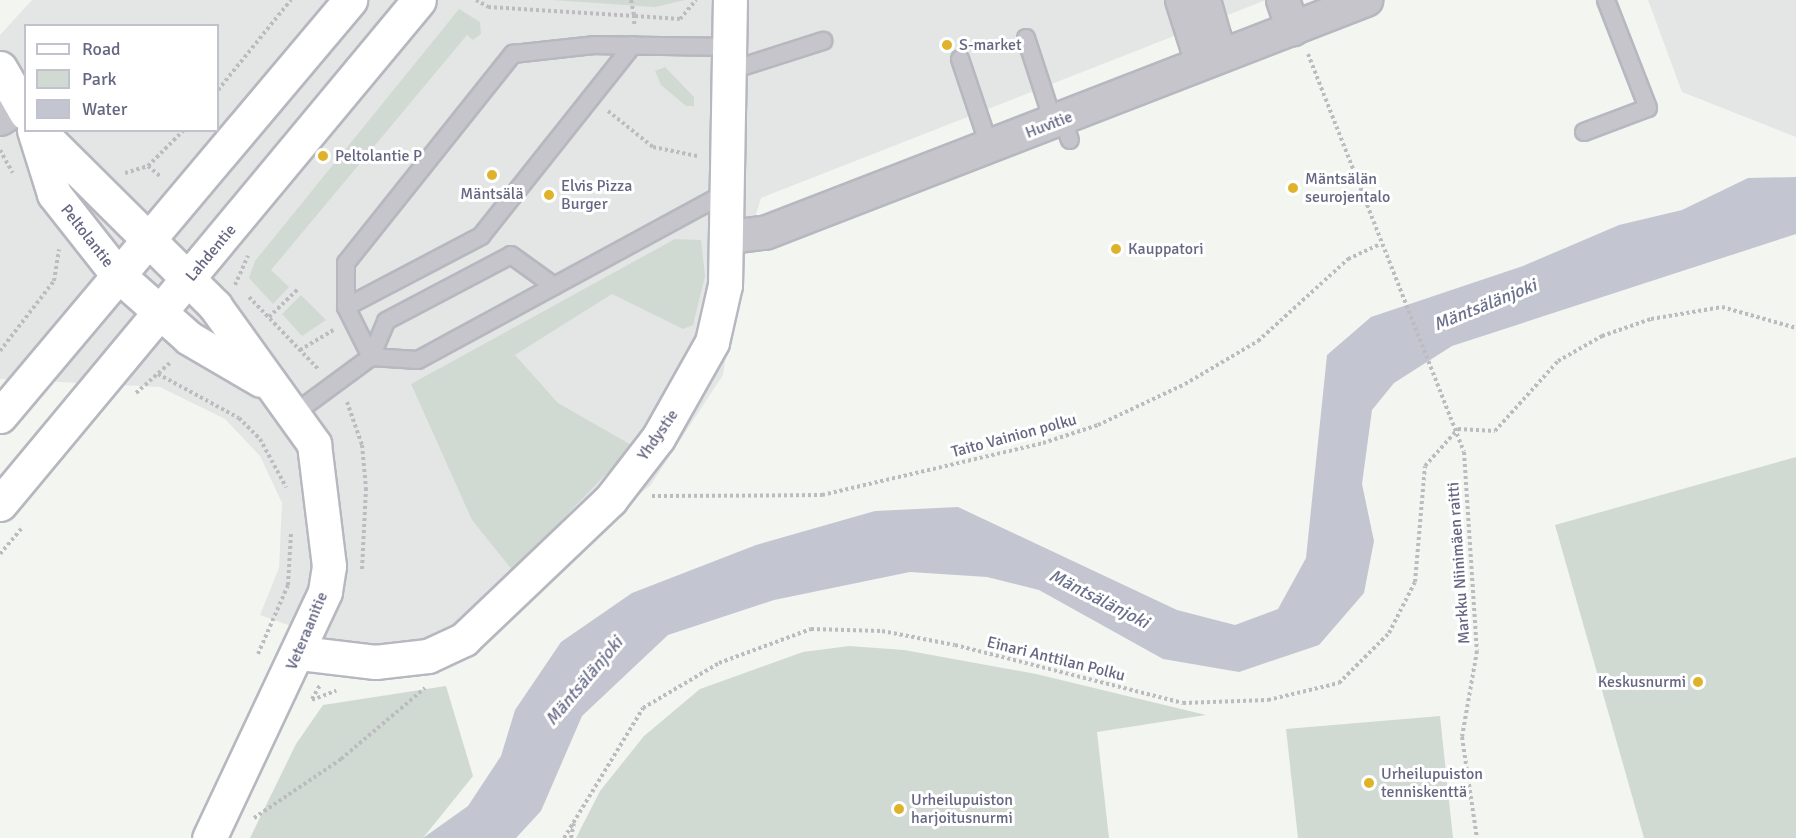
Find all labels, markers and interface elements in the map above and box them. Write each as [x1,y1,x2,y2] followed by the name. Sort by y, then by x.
[24,24,219,132] legend
[959,35,1022,55] place label: S-market
[82,38,121,60] text: Road
[940,38,954,52] marker: S-market
[82,68,117,90] text: Park
[82,98,127,120] text: Water
[1023,107,1075,143] street label: Huvitie
[335,146,422,166] place label: Peltolantie P
[316,149,330,163] marker: Peltolantie P
[485,168,499,182] marker: Mäntsälä
[1305,169,1390,207] place label: Mäntsälän seurojentalo
[561,176,632,214] place label: Elvis Pizza Burger
[1286,181,1300,195] marker: Mäntsälän seurojentalo
[460,184,524,204] place label: Mäntsälä
[542,188,556,202] marker: Elvis Pizza Burger
[57,201,117,271] street label: Peltolantie
[182,221,240,285] street label: Lahdentie
[1128,239,1204,259] place label: Kauppatori
[1109,242,1123,256] marker: Kauppatori
[1430,275,1540,335] water label: Mäntsälänjoki
[634,406,682,464] street label: Yhdystie
[949,410,1079,462] street label: Taito Vainion polku
[1444,481,1474,645] street label: Markku Niinimäen raitti
[1045,565,1153,633] water label: Mäntsälänjoki
[282,589,332,673] street label: Veteraanitie
[541,632,627,730] water label: Mäntsälänjoki
[985,633,1127,685] street label: Einari Anttilan Polku
[1598,672,1686,692] place label: Keskusnurmi
[1691,675,1705,689] marker: Keskusnurmi
[1381,764,1483,802] place label: Urheilupuiston tenniskenttä
[1362,776,1376,790] marker: Urheilupuiston tenniskenttä
[911,790,1013,828] place label: Urheilupuiston harjoitusnurmi
[892,802,906,816] marker: Urheilupuiston harjoitusnurmi

